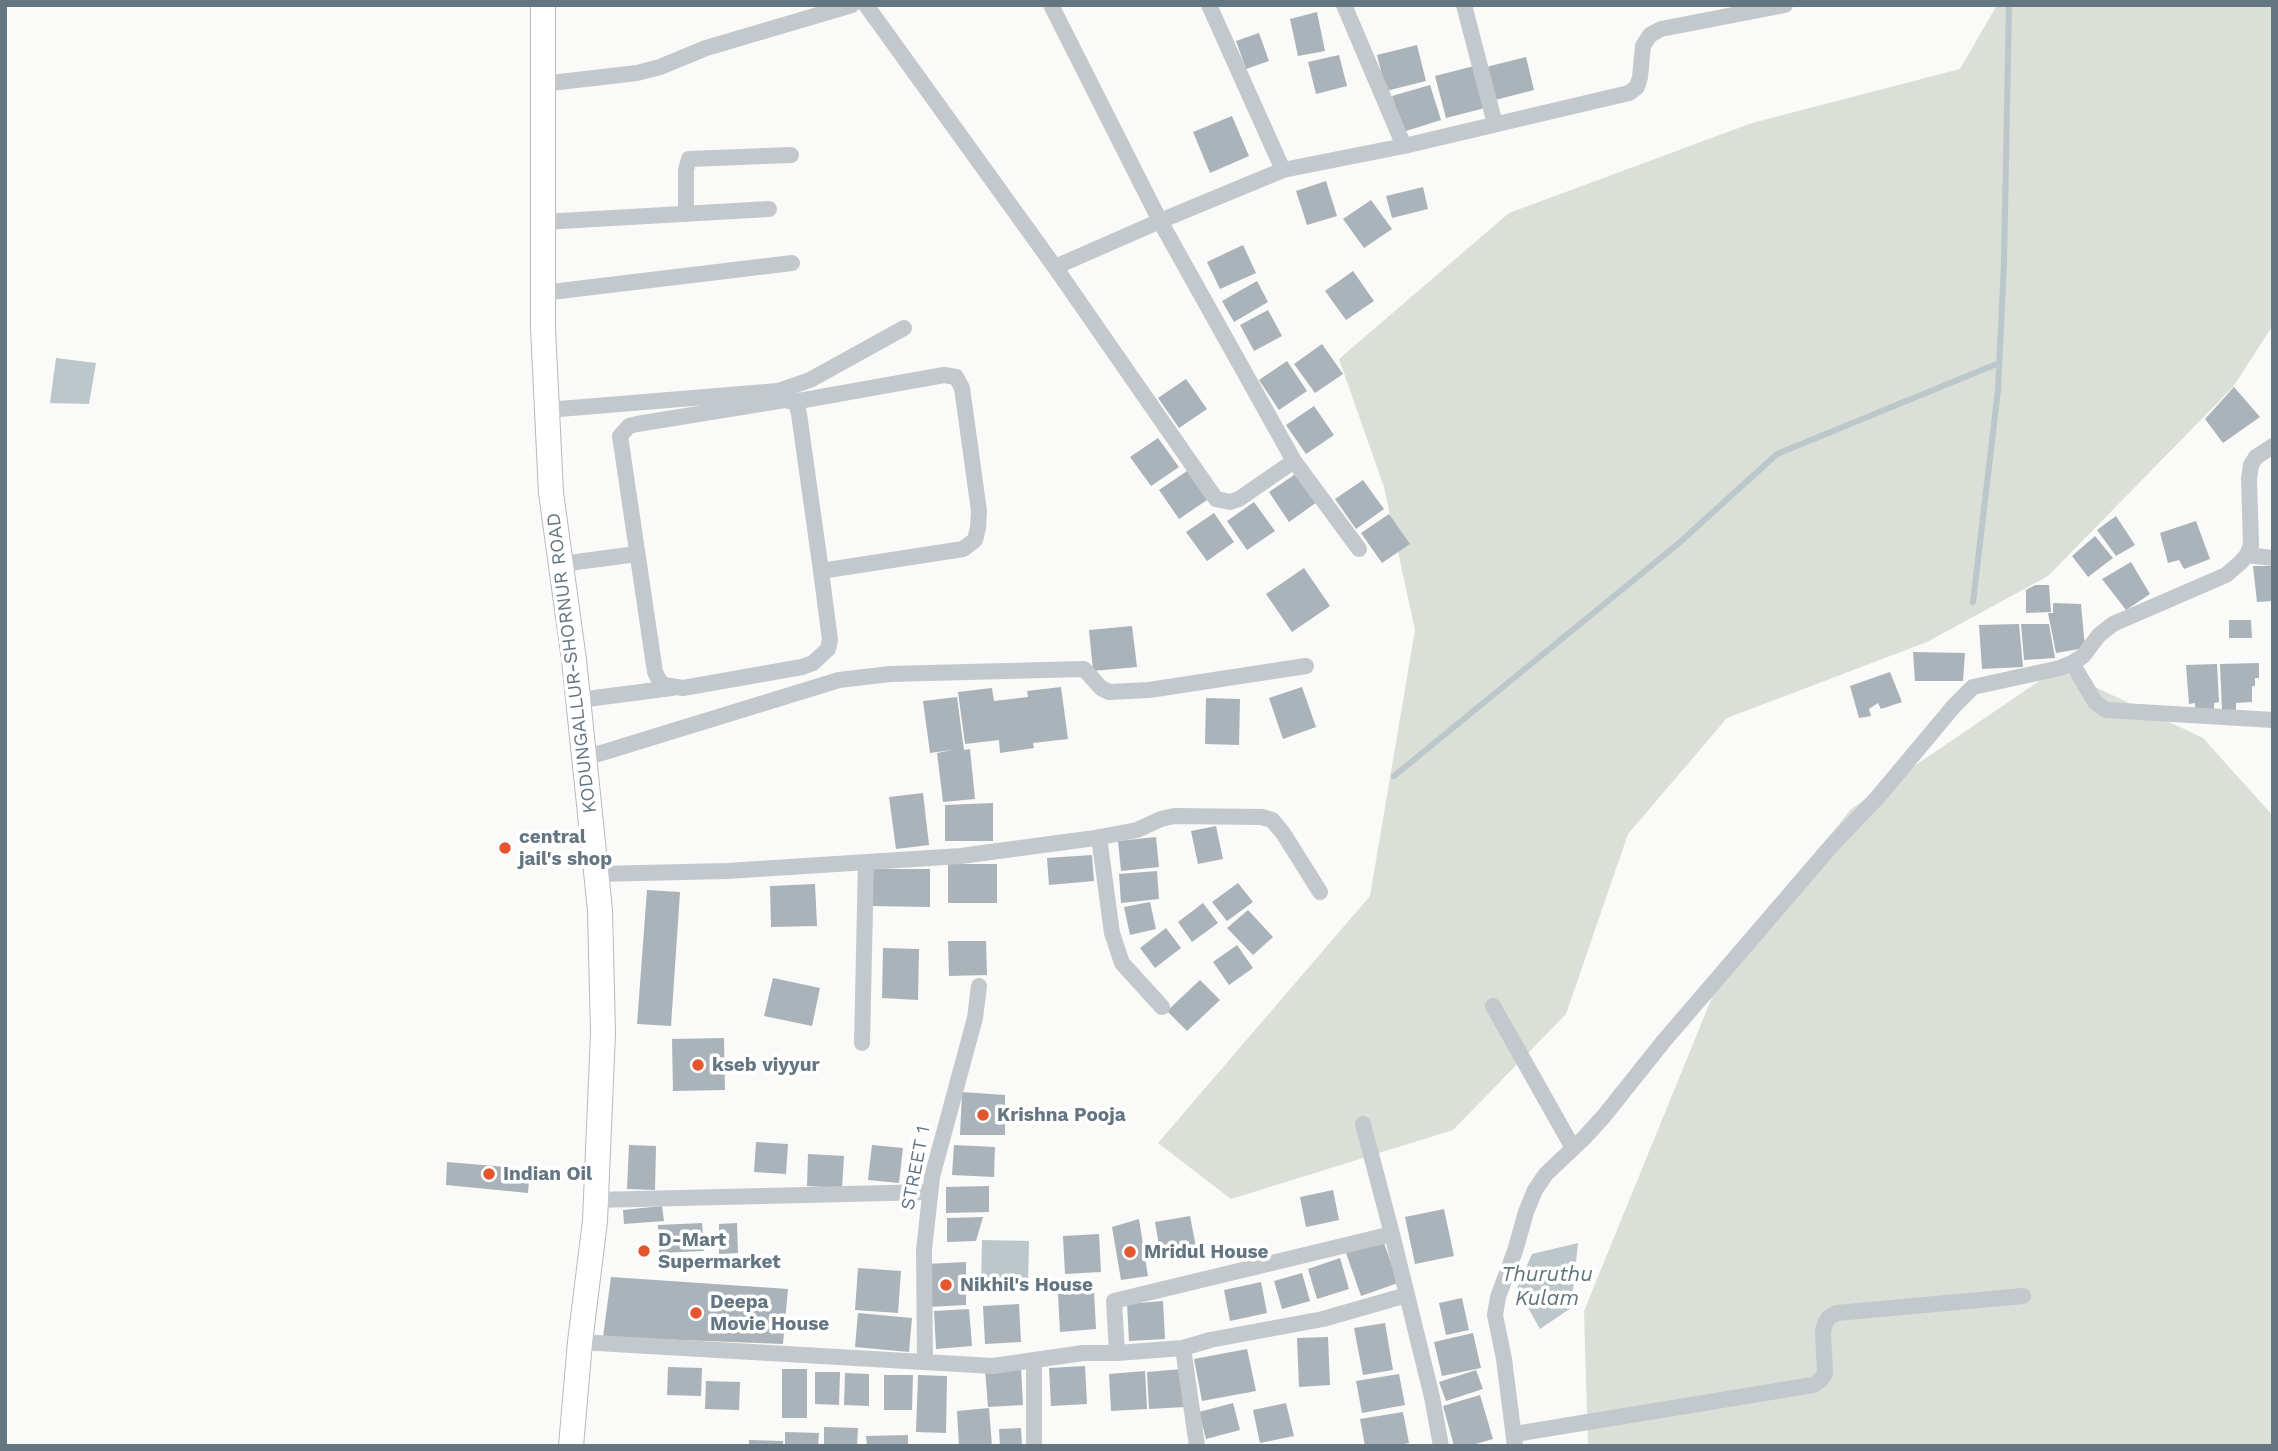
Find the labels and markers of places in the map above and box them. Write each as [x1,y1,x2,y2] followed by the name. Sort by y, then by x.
[519,826,612,870] place label: central jail's shop
[497,840,513,856] marker: central jail's shop
[712,1054,820,1076] place label: kseb viyyur
[690,1057,706,1073] marker: kseb viyyur
[997,1104,1126,1126] place label: Krishna Pooja
[975,1107,991,1123] marker: Krishna Pooja
[503,1163,592,1185] place label: Indian Oil
[481,1166,497,1182] marker: Indian Oil
[658,1229,781,1273] place label: D-Mart Supermarket
[1144,1241,1269,1263] place label: Mridul House
[636,1243,652,1259] marker: D-Mart Supermarket
[1122,1244,1138,1260] marker: Mridul House
[960,1274,1093,1296] place label: Nikhil's House
[938,1277,954,1293] marker: Nikhil's House
[710,1291,829,1335] place label: Deepa Movie House
[688,1305,704,1321] marker: Deepa Movie House

